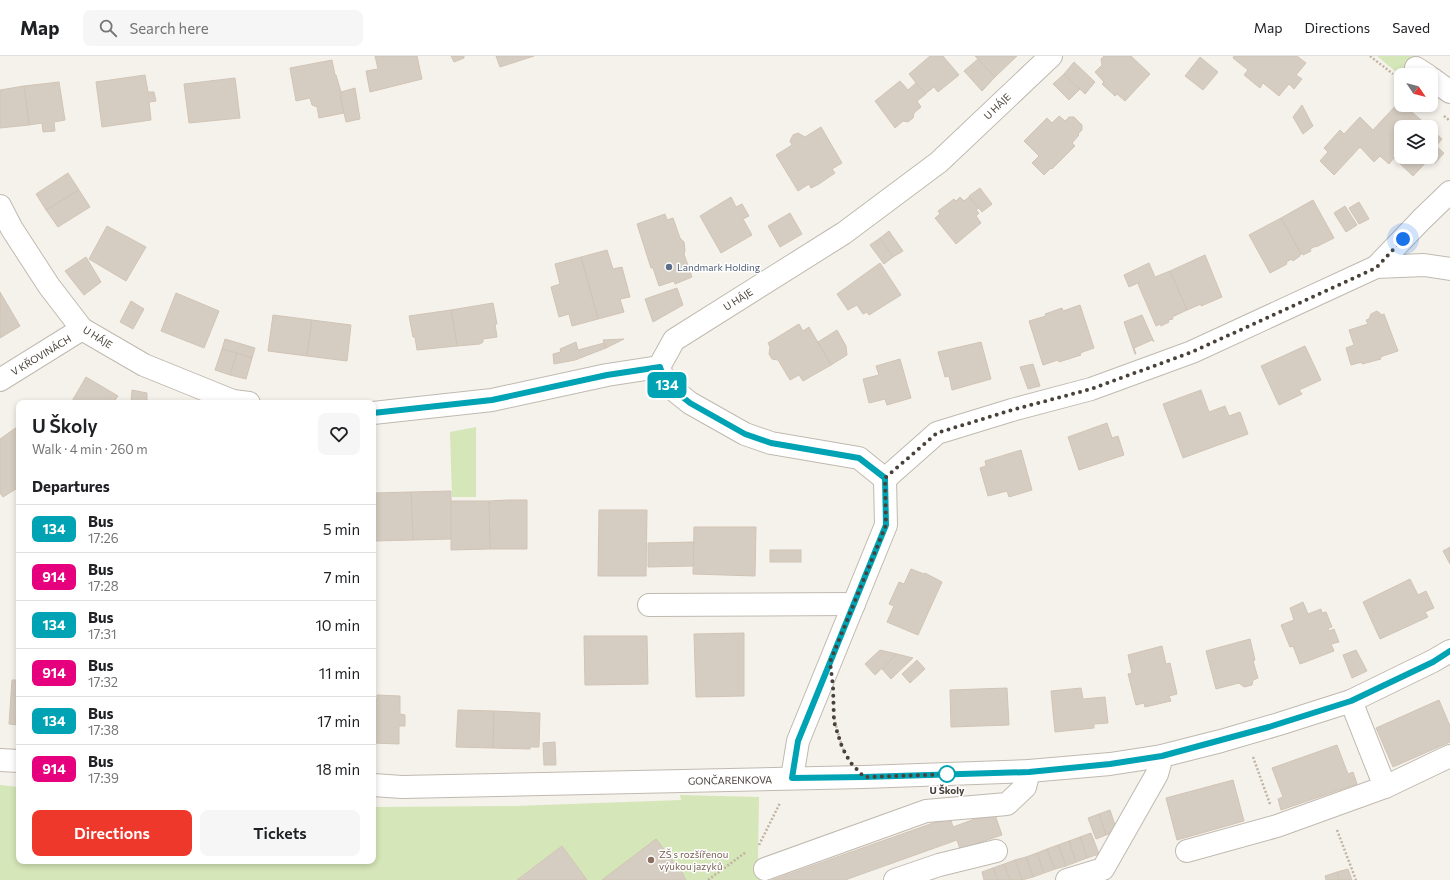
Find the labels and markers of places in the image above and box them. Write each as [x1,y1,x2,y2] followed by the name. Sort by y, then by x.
[677,261,761,273] place label: Landmark Holding
[664,262,674,272] marker: Landmark Holding
[938,765,956,783] marker: U Školy
[930,784,965,796] place label: U Školy
[659,848,728,872] place label: ZŠ s rozšířenou výukou jazyků
[646,855,656,865] marker: ZŠ s rozšířenou výukou jazyků

